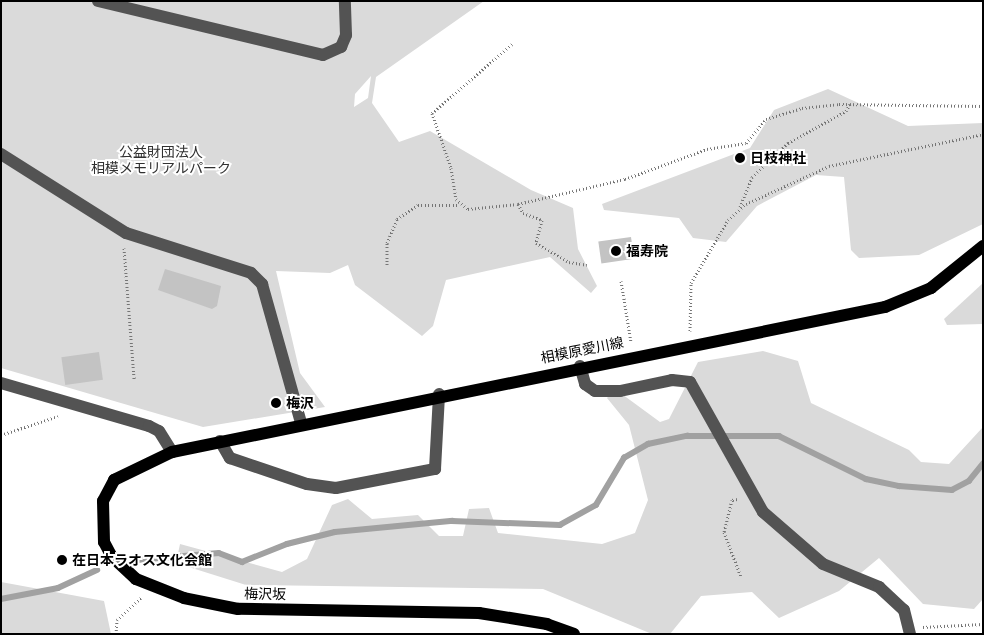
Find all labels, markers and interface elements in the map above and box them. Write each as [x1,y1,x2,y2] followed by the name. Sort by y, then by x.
[91,144,231,176] park label: 公益財団法人 相模メモリアルパーク
[750,150,806,166] place label: 日枝神社
[734,152,746,164] marker: 日枝神社
[626,243,668,259] place label: 福寿院
[610,245,622,257] marker: 福寿院
[539,334,625,366] street label: 相模原愛川線
[286,395,314,411] place label: 梅沢
[270,397,282,409] marker: 梅沢
[72,552,212,568] place label: 在日本ラオス文化会館
[56,554,68,566] marker: 在日本ラオス文化会館
[244,585,286,603] street label: 梅沢坂

